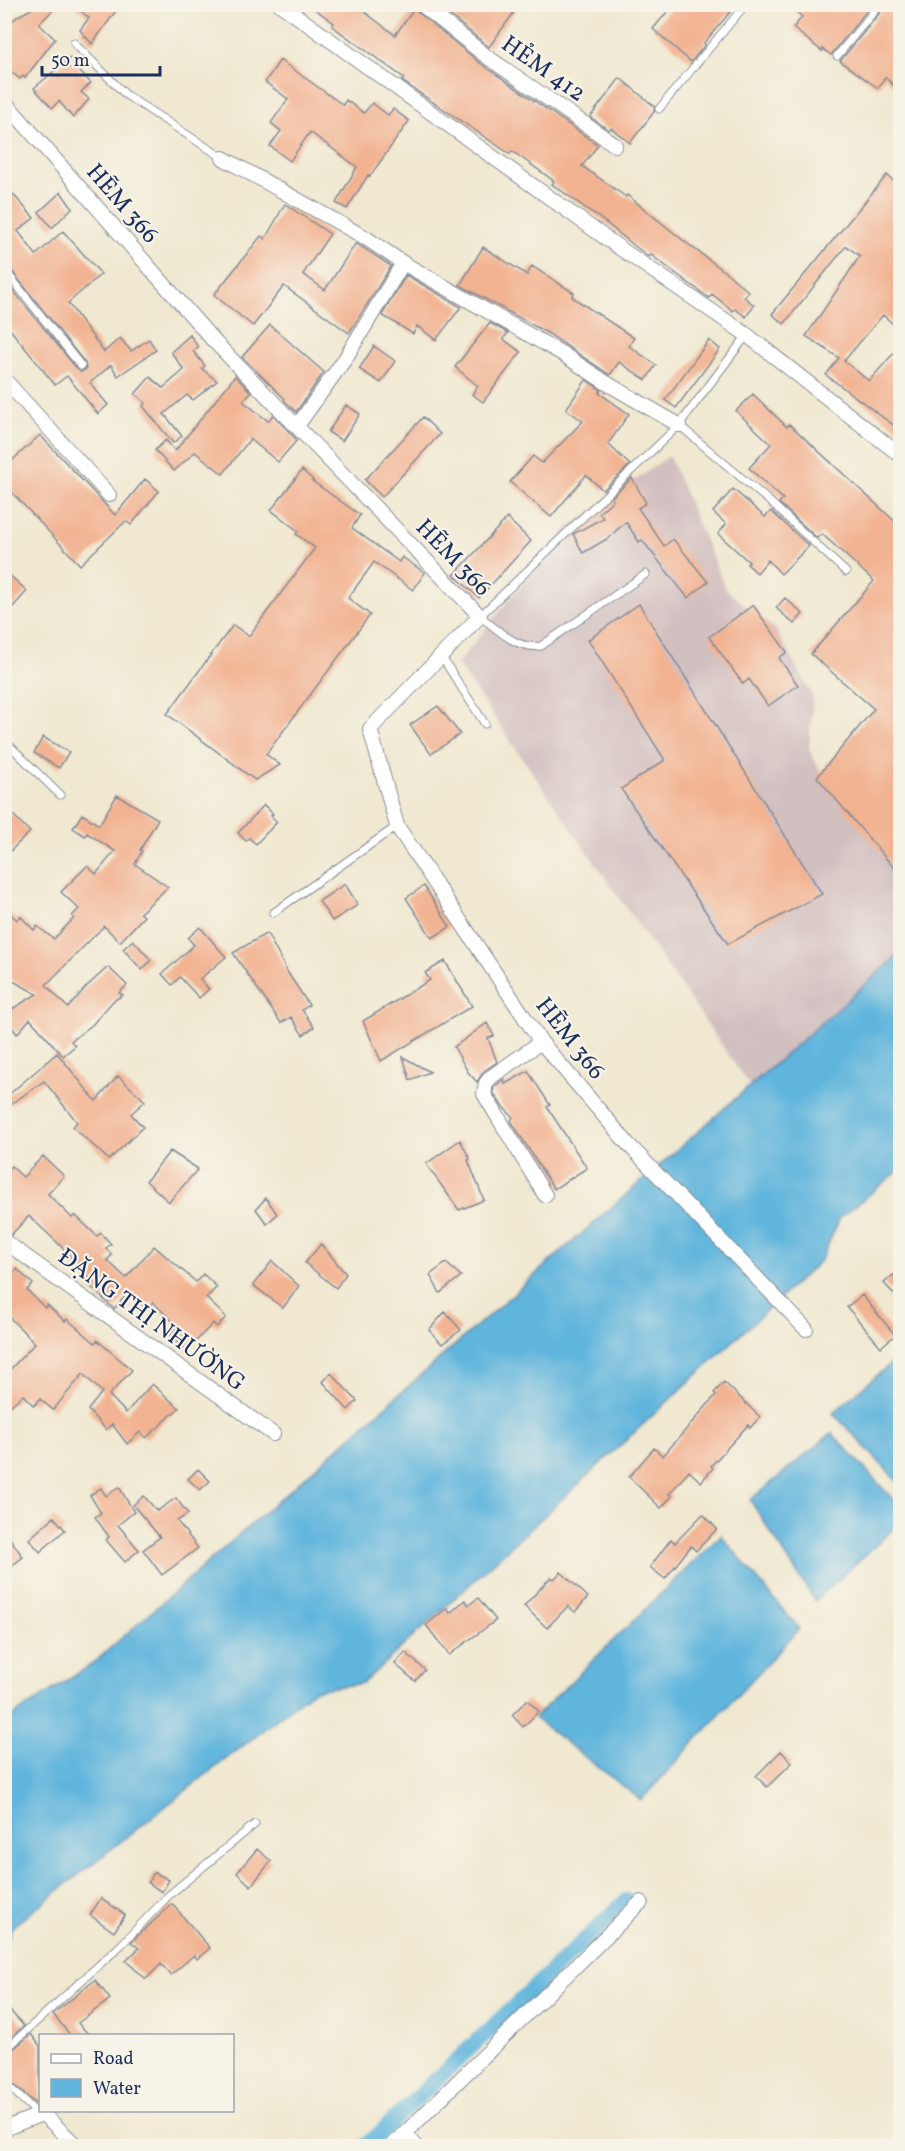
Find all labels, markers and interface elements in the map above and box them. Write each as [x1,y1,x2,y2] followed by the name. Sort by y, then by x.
[494,28,592,111] street label: HẺM 412
[42,39,160,77] scale bar
[51,49,90,74] text: 50 m
[77,157,166,252] street label: HẼM 366
[407,512,498,605] street label: HẼM 366
[526,991,612,1088] street label: HẼM 366
[50,1241,252,1400] street label: ĐẶNG THỊ NHƯỜNG
[39,2034,234,2112] legend
[93,2047,134,2072] text: Road
[93,2077,141,2102] text: Water

